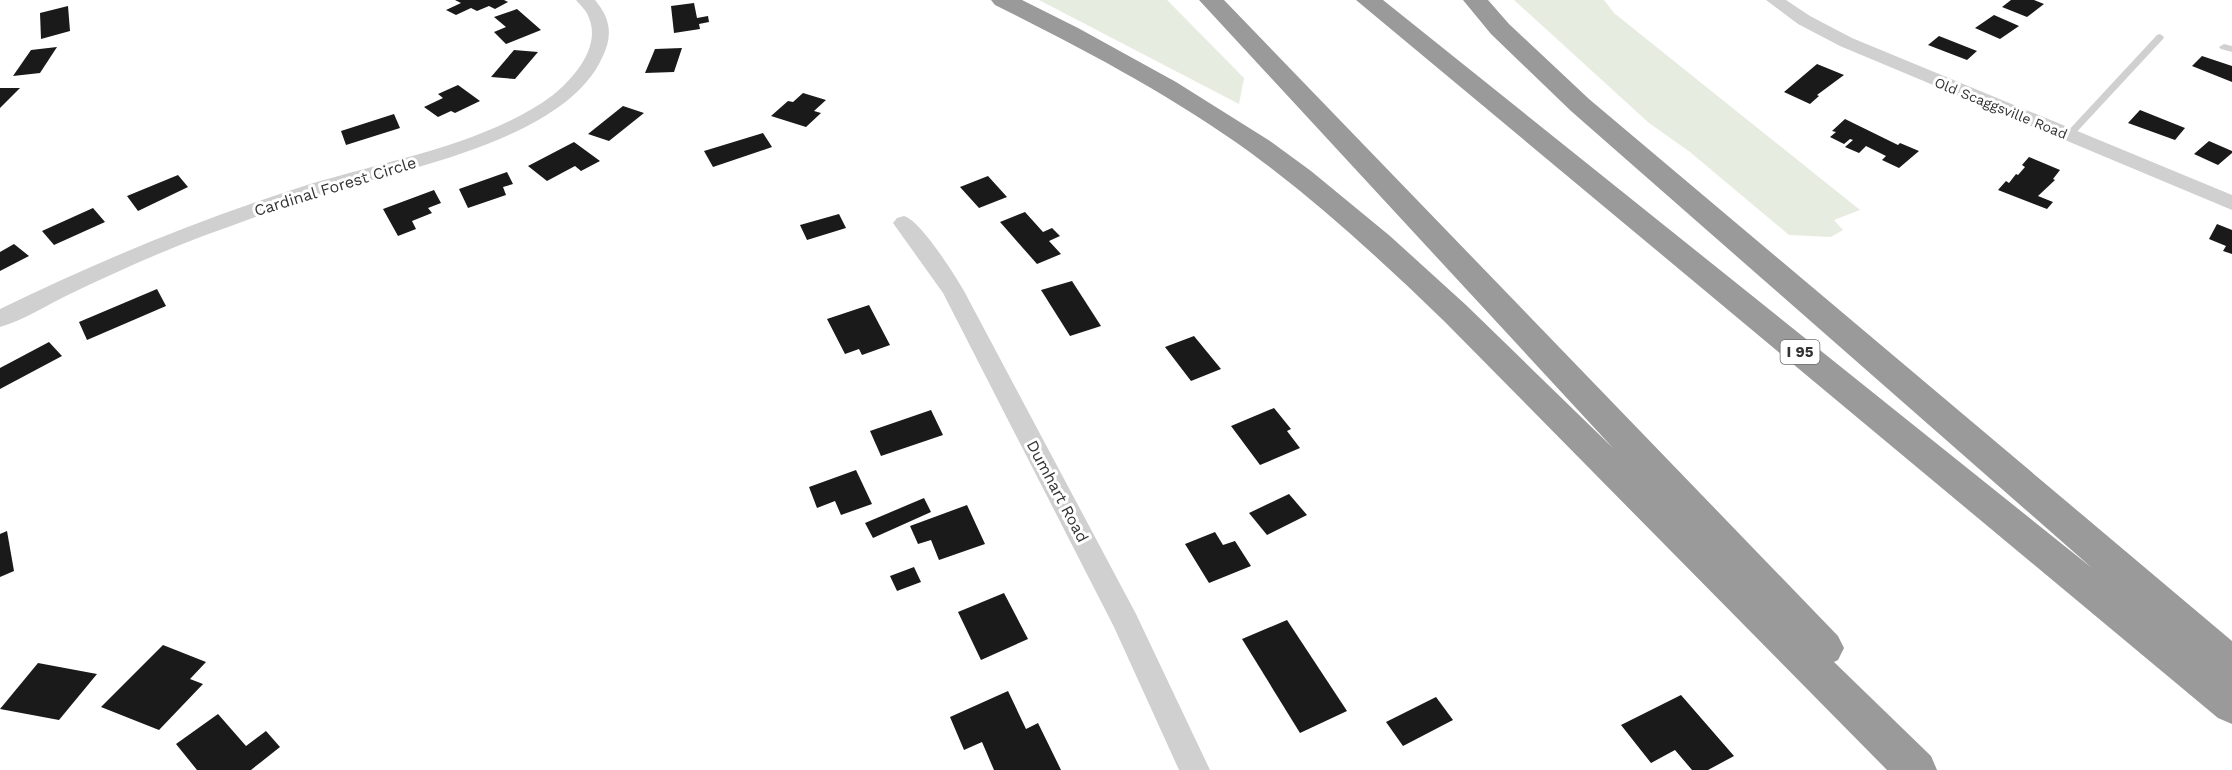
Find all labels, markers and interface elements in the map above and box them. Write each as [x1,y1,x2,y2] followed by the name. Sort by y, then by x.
[1932,74,2070,142] street label: Old Scaggsville Road
[252,153,418,220] street label: Cardinal Forest Circle
[1780,340,1820,364] road number: I 95
[1023,437,1092,546] street label: Dumhart Road

